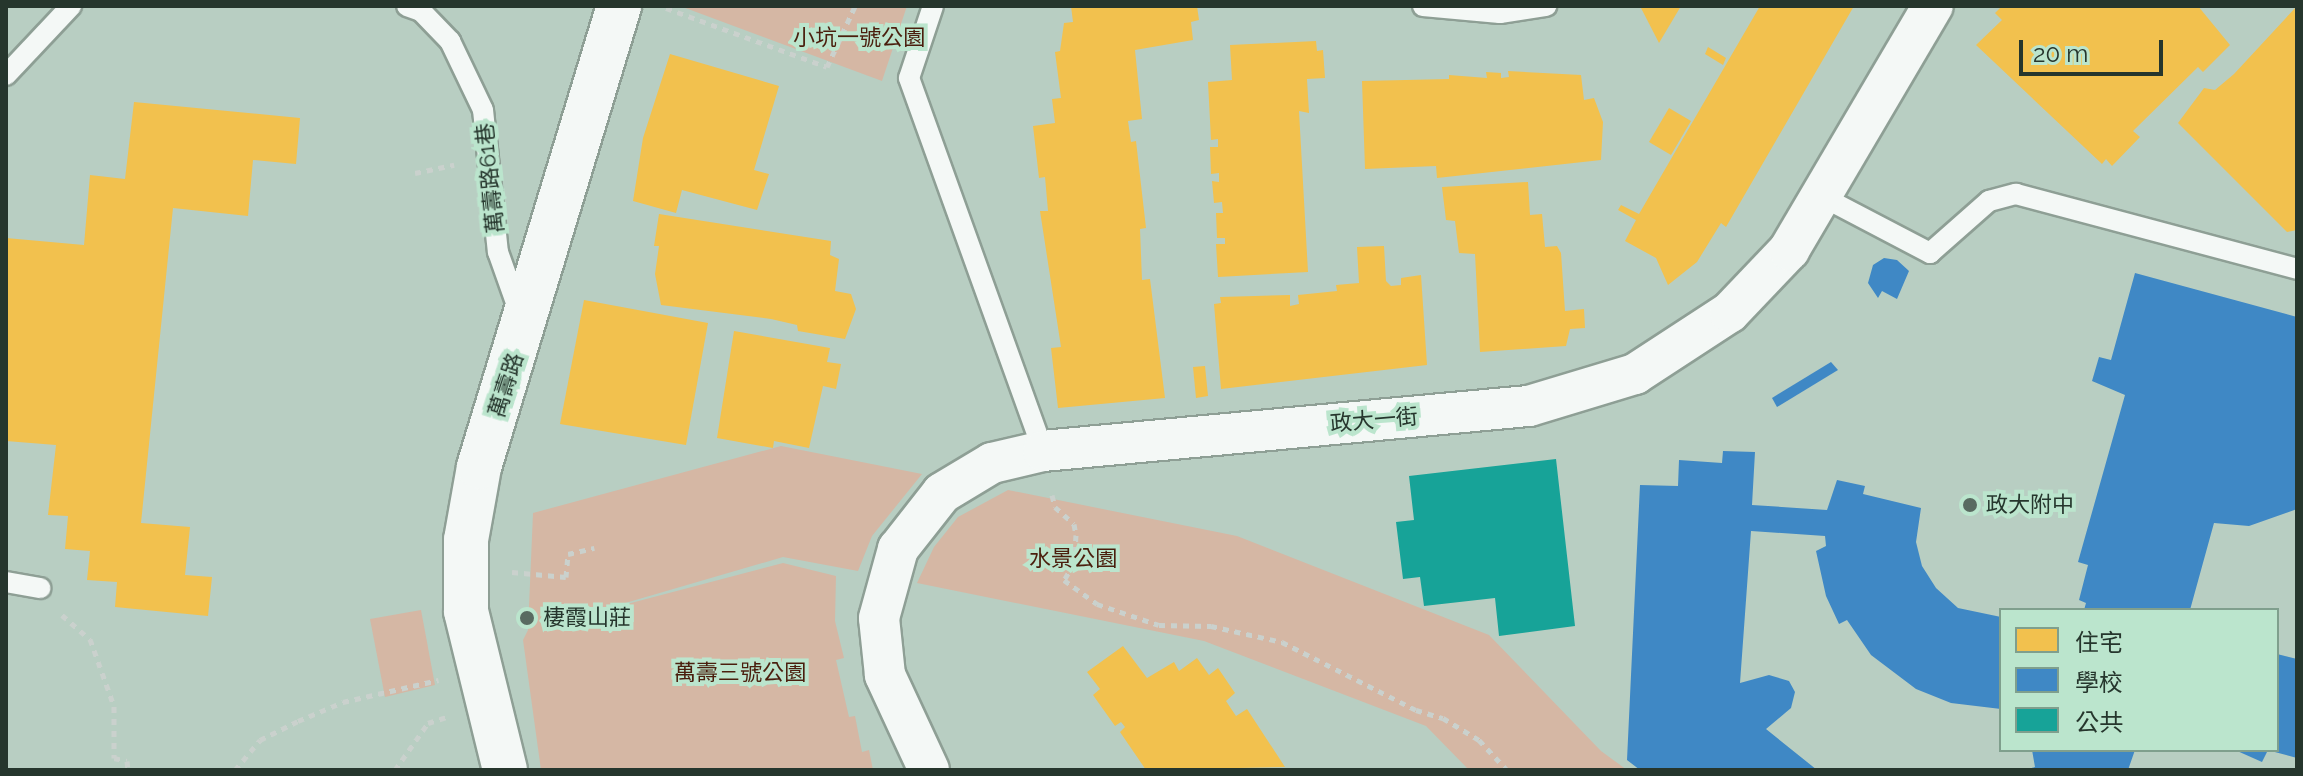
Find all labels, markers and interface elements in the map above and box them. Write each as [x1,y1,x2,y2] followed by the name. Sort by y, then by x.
[2023,24,2167,74] scale bar
[793,25,925,51] park label: 小坑一號公園
[2033,39,2088,68] text: 20 m
[471,122,509,234] street label: 萬壽路61巷
[483,350,529,420] street label: 萬壽路
[1329,403,1419,437] street label: 政大一街
[1986,492,2074,518] place label: 政大附中
[1961,496,1979,514] marker: 政大附中
[1029,546,1117,572] park label: 水景公園
[543,605,631,631] place label: 棲霞山莊
[1999,608,2279,752] legend
[518,609,536,627] marker: 棲霞山莊
[2075,628,2123,657] text: 住宅
[674,660,806,686] park label: 萬壽三號公園
[2075,668,2123,697] text: 學校
[2075,708,2123,737] text: 公共

